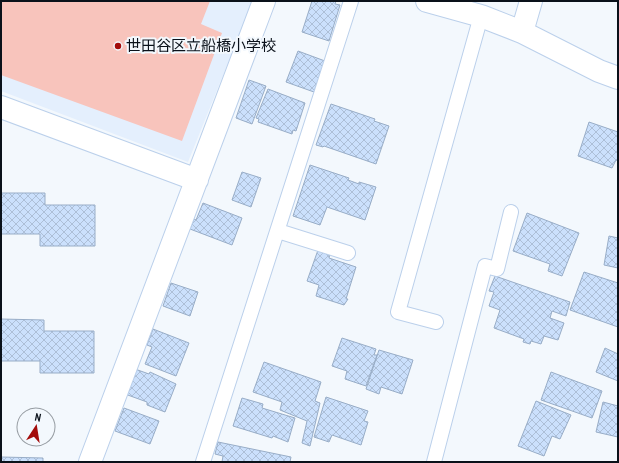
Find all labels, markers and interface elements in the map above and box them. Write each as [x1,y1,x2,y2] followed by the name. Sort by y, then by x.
[126,36,276,55] place label: 世田谷区立船橋小学校
[113,41,123,51] marker: 世田谷区立船橋小学校
[16,407,56,447] north arrow
[34,410,42,425] text: N

